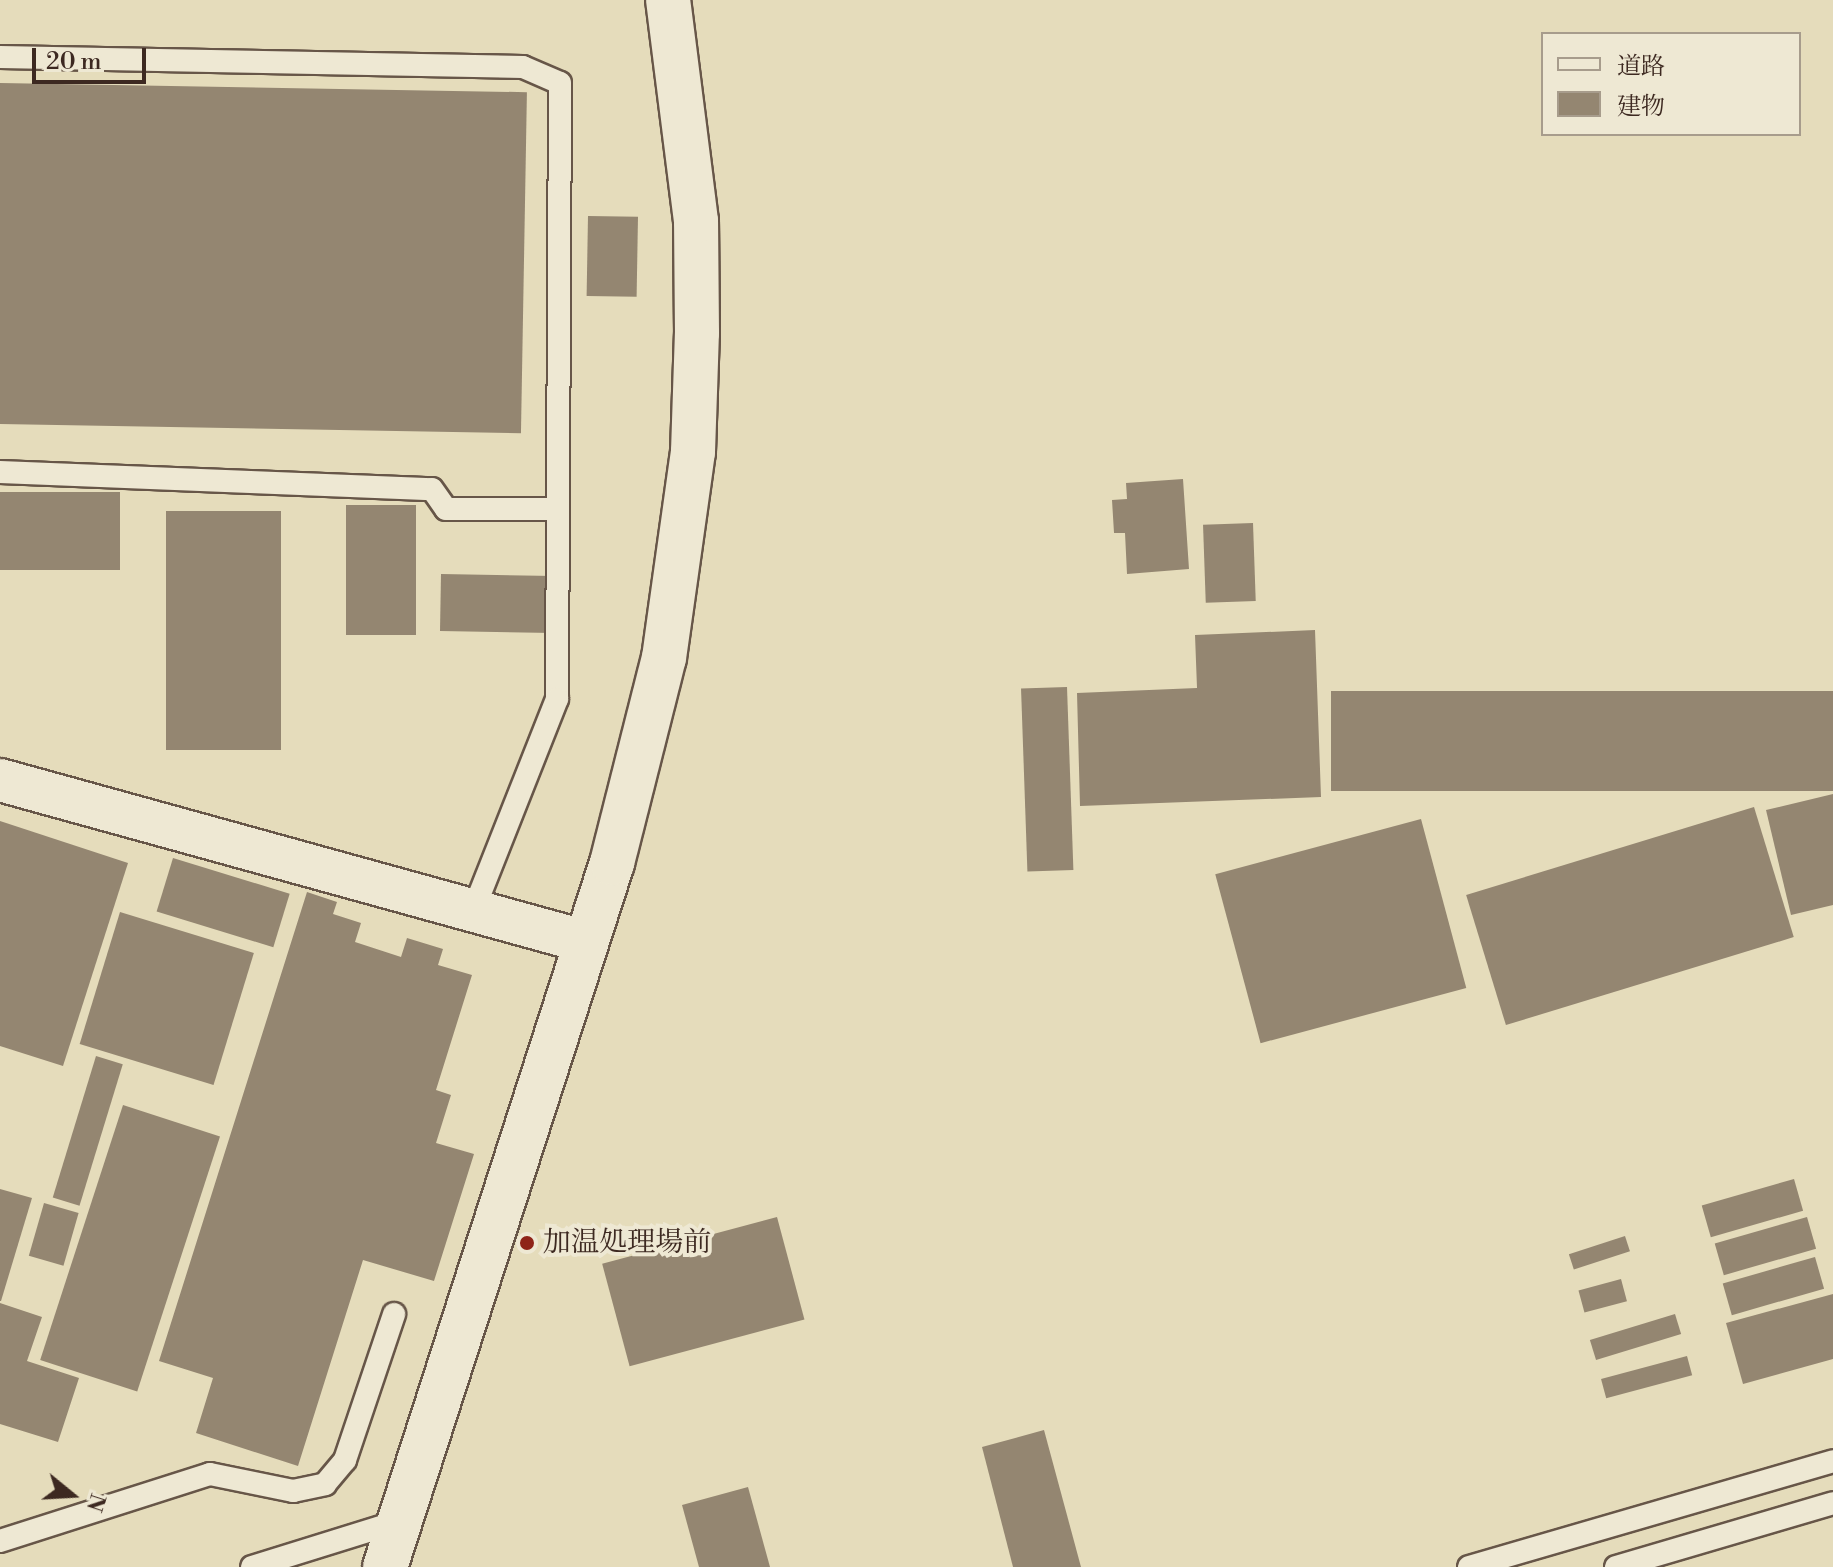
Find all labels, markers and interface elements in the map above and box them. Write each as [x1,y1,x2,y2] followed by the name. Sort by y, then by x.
[36,32,150,82] scale bar
[1541,32,1801,136] legend
[46,47,102,77] text: 20 m
[1617,52,1665,82] text: 道路
[1617,92,1665,122] text: 建物
[543,1226,711,1260] place label: 加温処理場前
[518,1234,536,1252] marker: 加温処理場前
[32,1455,112,1535] north arrow
[80,1490,111,1515] text: N

